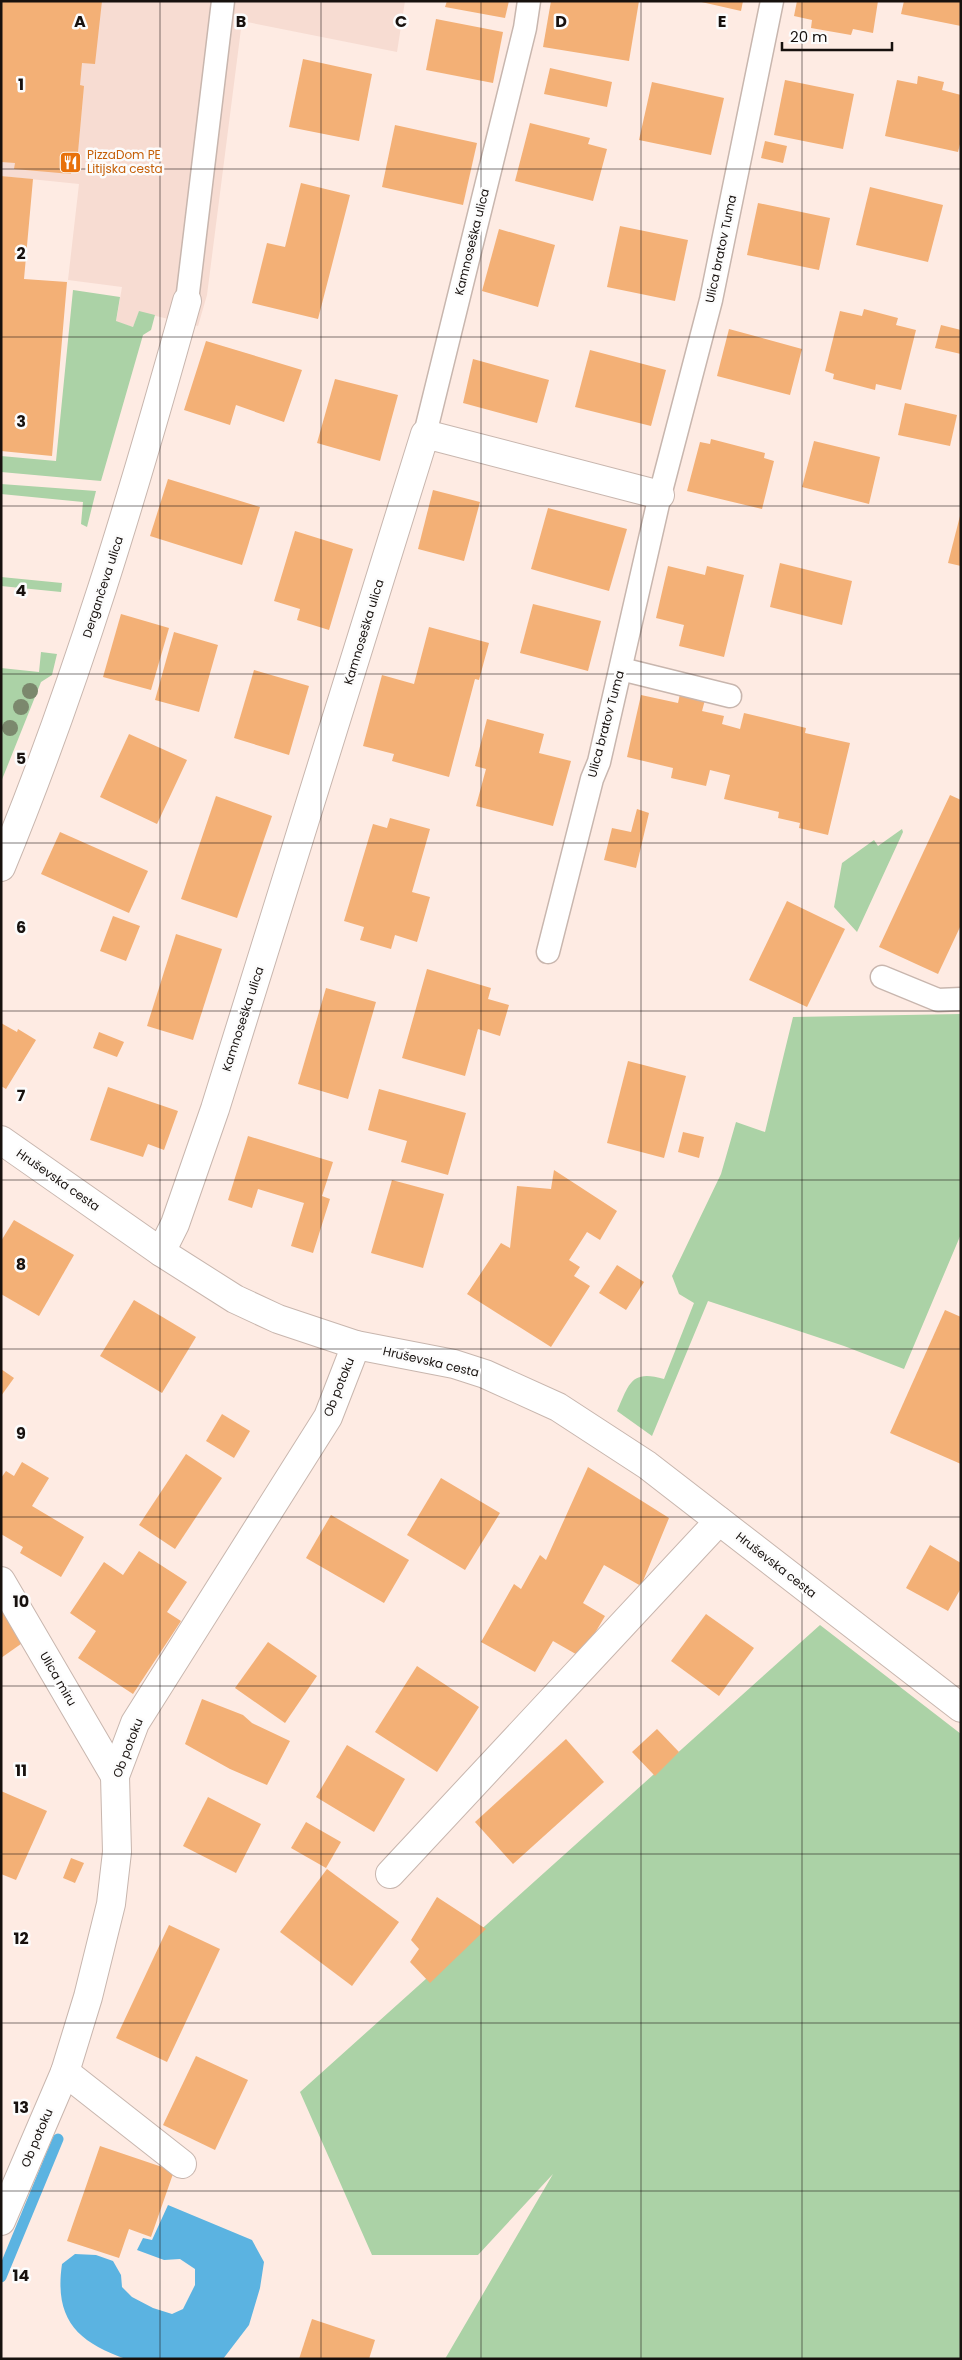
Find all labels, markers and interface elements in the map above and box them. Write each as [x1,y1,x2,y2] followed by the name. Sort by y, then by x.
[74,10,86,33] text: A
[236,10,246,33] text: B
[395,10,407,33] text: C
[555,10,567,33] text: D
[718,10,726,33] text: E
[782,20,892,52] scale bar
[790,26,828,47] text: 20 m
[18,73,24,96] text: 1
[87,146,163,177] place label: PizzaDom PE Litijska cesta
[59,150,83,174] restaurant icon: PizzaDom PE Litijska cesta
[450,187,493,297] street label: Kamnoseška ulica
[701,193,740,304] street label: Ulica bratov Tuma
[16,242,26,265] text: 2
[16,410,26,433] text: 3
[78,534,127,640] street label: Dergančeva ulica
[339,577,388,687] street label: Kamnoseška ulica
[16,579,27,602] text: 4
[583,669,628,779] street label: Ulica bratov Tuma
[16,747,26,770] text: 5
[16,916,26,939] text: 6
[218,964,268,1074] street label: Kamnoseška ulica
[17,1084,26,1107] text: 7
[13,1144,103,1215] street label: Hruševska cesta
[16,1253,26,1276] text: 8
[381,1342,481,1381] street label: Hruševska cesta
[319,1355,358,1419] street label: Ob potoku
[16,1422,26,1445] text: 9
[732,1528,820,1602] street label: Hruševska cesta
[13,1590,29,1613] text: 10
[36,1648,81,1709] street label: Ulica miru
[108,1716,147,1780] street label: Ob potoku
[15,1759,27,1782] text: 11
[13,1927,29,1950] text: 12
[13,2096,29,2119] text: 13
[17,2106,57,2170] street label: Ob potoku
[13,2264,30,2287] text: 14

